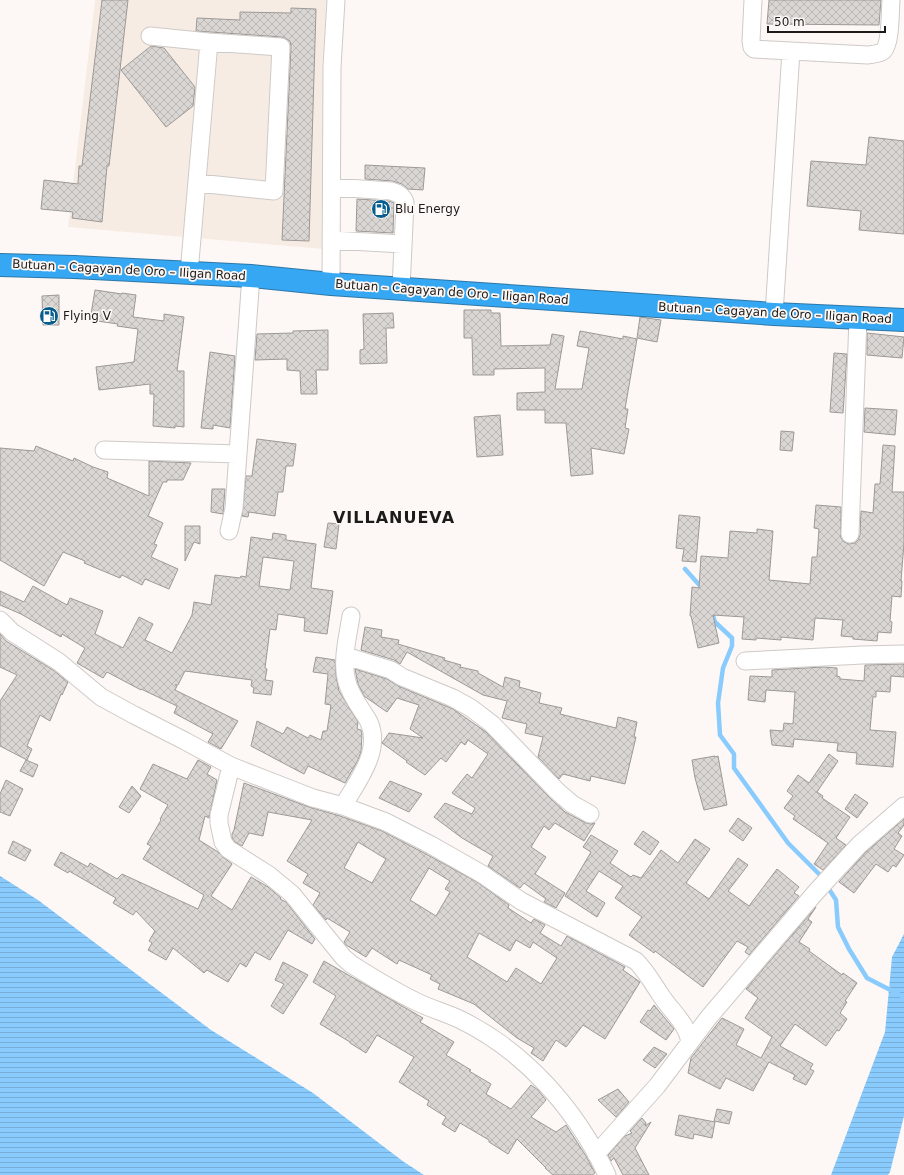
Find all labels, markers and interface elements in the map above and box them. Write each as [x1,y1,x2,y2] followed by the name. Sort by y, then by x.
[768,8,885,34] scale bar
[774,15,805,29] text: 50 m
[370,198,392,220] fuel station icon: Blu Energy
[395,202,460,216] place label: Blu Energy
[12,257,246,283] street label: Butuan – Cagayan de Oro – Iligan Road
[335,277,569,307] street label: Butuan – Cagayan de Oro – Iligan Road
[658,300,892,326] street label: Butuan – Cagayan de Oro – Iligan Road
[38,305,60,327] fuel station icon: Flying V
[63,309,112,323] place label: Flying V
[333,508,455,527] district label: VILLANUEVA

